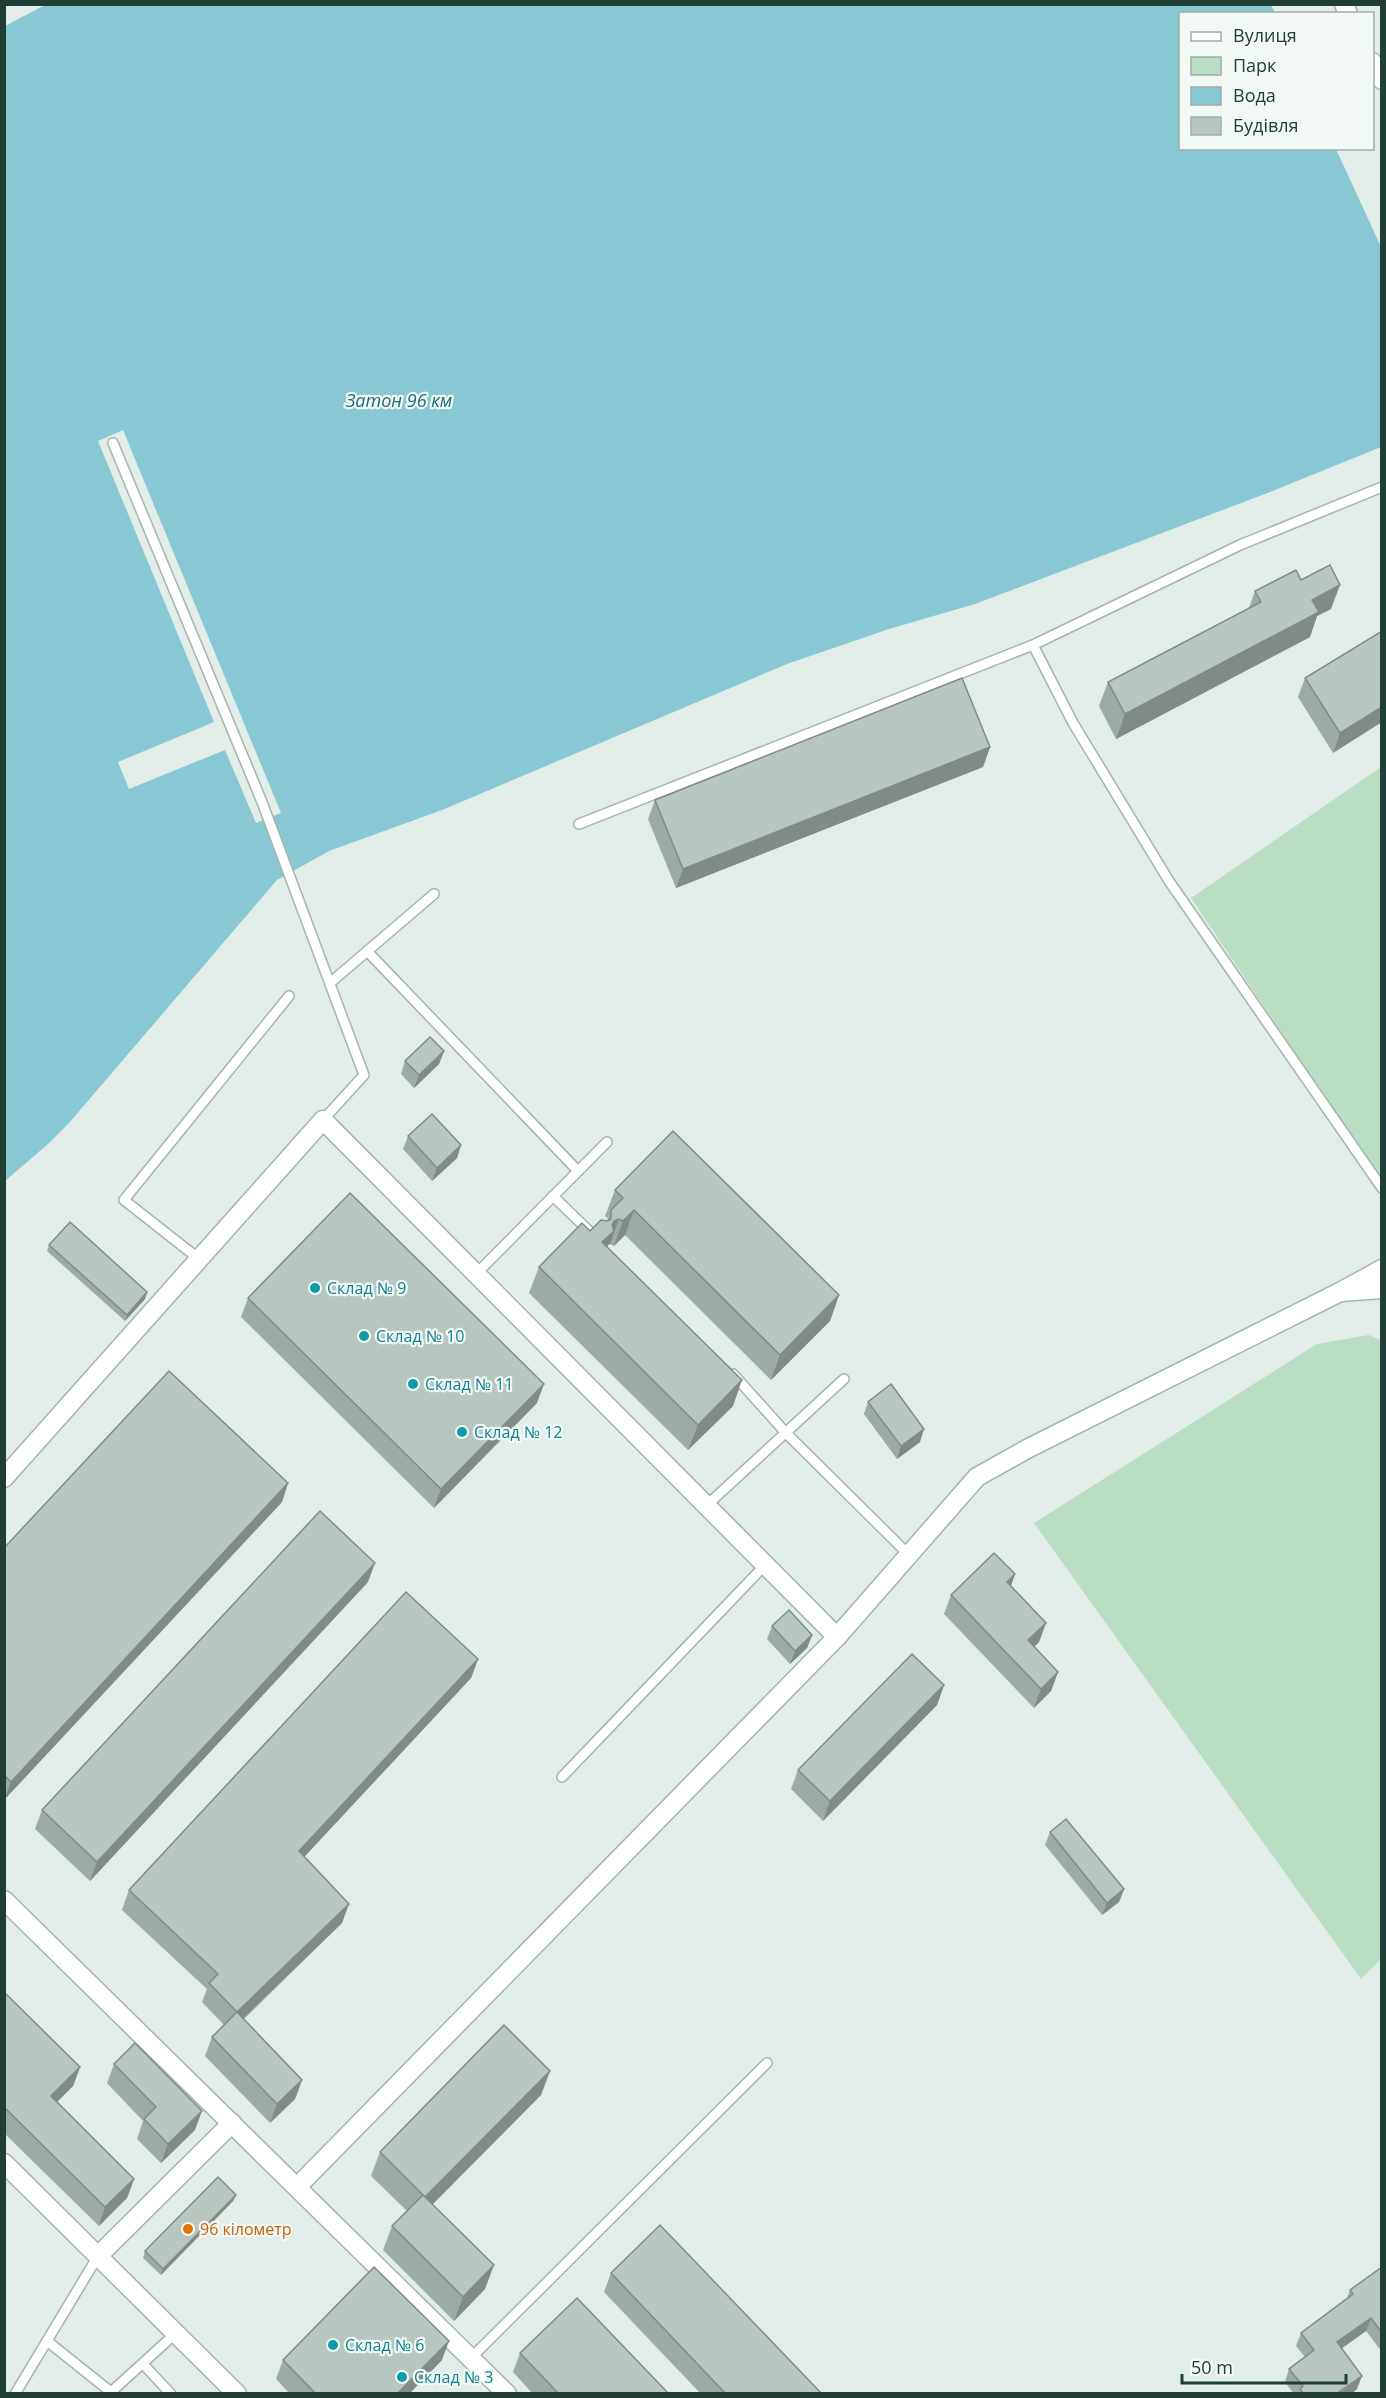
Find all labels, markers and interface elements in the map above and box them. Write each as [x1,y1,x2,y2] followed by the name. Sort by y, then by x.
[1179,12,1374,150] legend
[1233,23,1297,47] text: Вулиця
[1233,53,1277,77] text: Парк
[1233,83,1276,107] text: Вода
[1233,113,1299,137] text: Будівля
[345,388,452,412] water label: Затон 96 км
[327,1277,406,1299] place label: Склад № 9
[308,1281,322,1295] marker: Склад № 9
[376,1325,465,1347] place label: Склад № 10
[357,1329,371,1343] marker: Склад № 10
[425,1373,514,1395] place label: Склад № 11
[406,1377,420,1391] marker: Склад № 11
[474,1421,563,1443] place label: Склад № 12
[455,1425,469,1439] marker: Склад № 12
[200,2218,292,2240] place label: 96 кілометр
[181,2222,195,2236] marker: 96 кілометр
[345,2334,424,2356] place label: Склад № 6
[326,2338,340,2352] marker: Склад № 6
[1182,2347,1346,2385] scale bar
[1191,2355,1233,2379] text: 50 m
[414,2366,493,2388] place label: Склад № 3
[395,2370,409,2384] marker: Склад № 3

